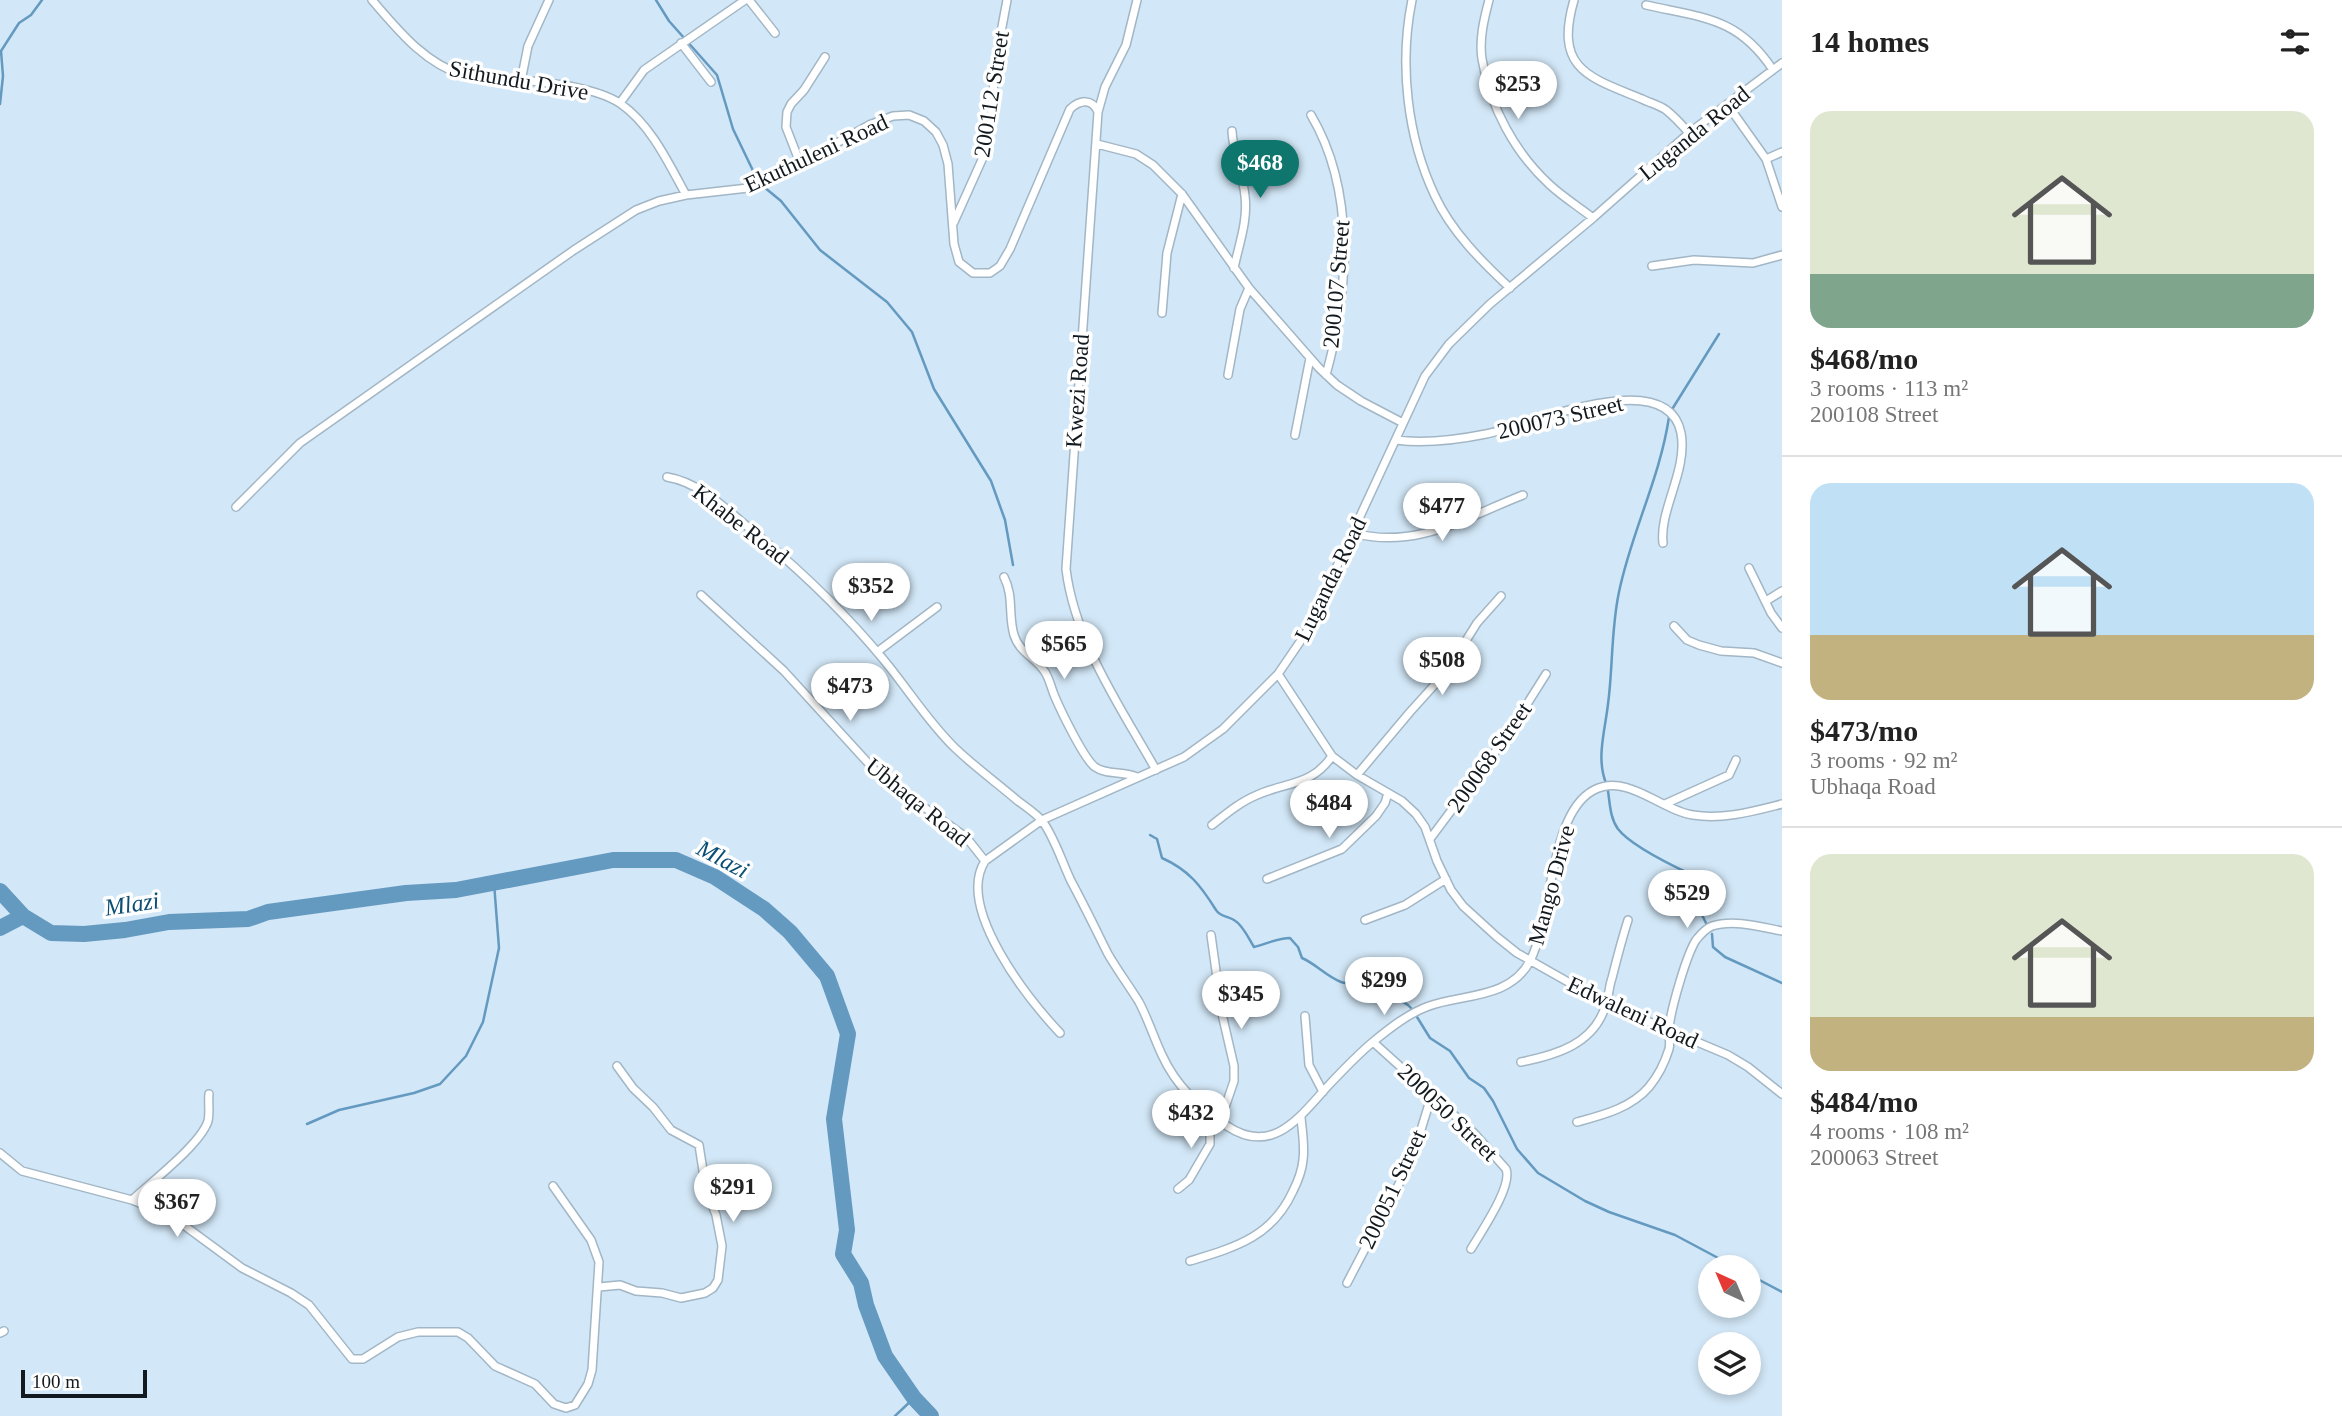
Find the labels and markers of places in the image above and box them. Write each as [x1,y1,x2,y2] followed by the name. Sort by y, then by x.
[1477,61,1559,121] pin: $253
[1219,140,1301,200] pin: $468
[1401,484,1483,543] pin: $477
[830,564,912,623] pin: $352
[1023,622,1105,681] pin: $565
[1401,638,1483,697] pin: $508
[809,664,891,723] pin: $473
[1288,780,1370,840] pin: $484
[1646,870,1728,930] pin: $529
[1343,958,1425,1017] pin: $299
[1200,972,1282,1031] pin: $345
[1150,1090,1232,1150] pin: $432
[692,1164,774,1224] pin: $291
[136,1180,218,1239] pin: $367

